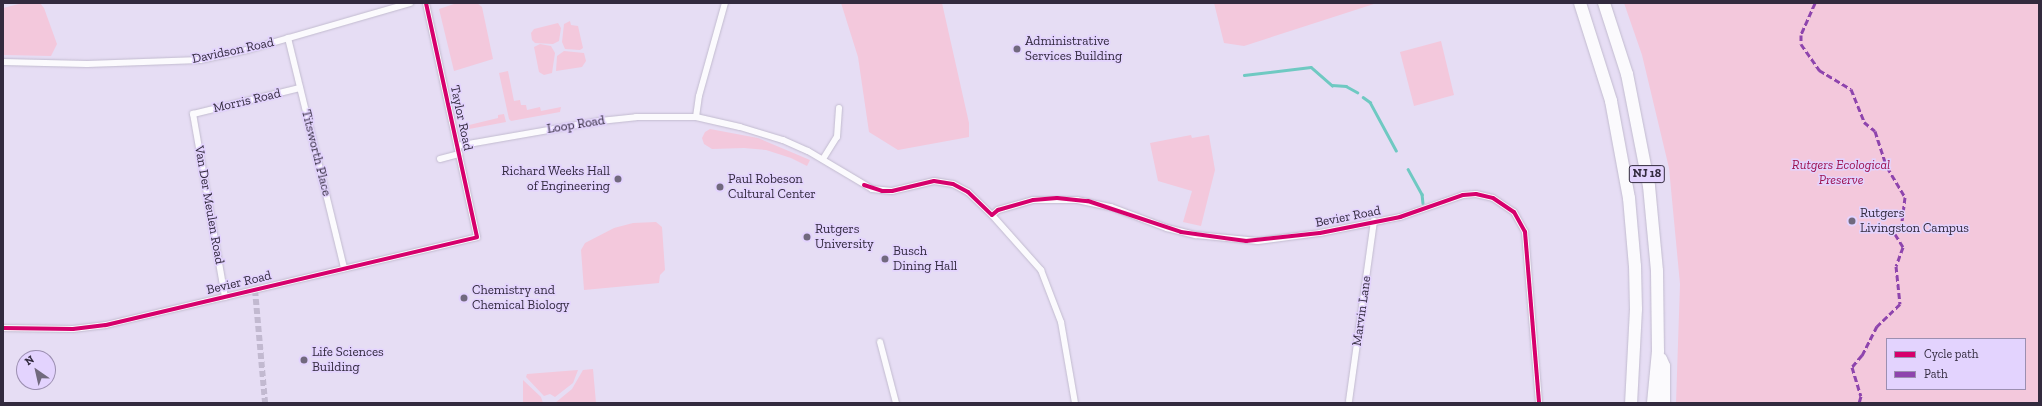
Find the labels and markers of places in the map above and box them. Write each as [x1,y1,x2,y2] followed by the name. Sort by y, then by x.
[1025,34,1122,65] place label: Administrative Services Building
[1012,44,1022,54] marker: Administrative Services Building
[501,164,610,195] place label: Richard Weeks Hall of Engineering
[728,172,816,203] place label: Paul Robeson Cultural Center
[613,174,623,184] marker: Richard Weeks Hall of Engineering
[715,182,725,192] marker: Paul Robeson Cultural Center
[1860,206,1969,237] place label: Rutgers Livingston Campus
[1847,216,1857,226] marker: Rutgers Livingston Campus
[815,222,874,253] place label: Rutgers University
[802,232,812,242] marker: Rutgers University
[893,244,957,275] place label: Busch Dining Hall
[880,254,890,264] marker: Busch Dining Hall
[472,283,569,314] place label: Chemistry and Chemical Biology
[459,293,469,303] marker: Chemistry and Chemical Biology
[312,345,384,376] place label: Life Sciences Building
[299,355,309,365] marker: Life Sciences Building

